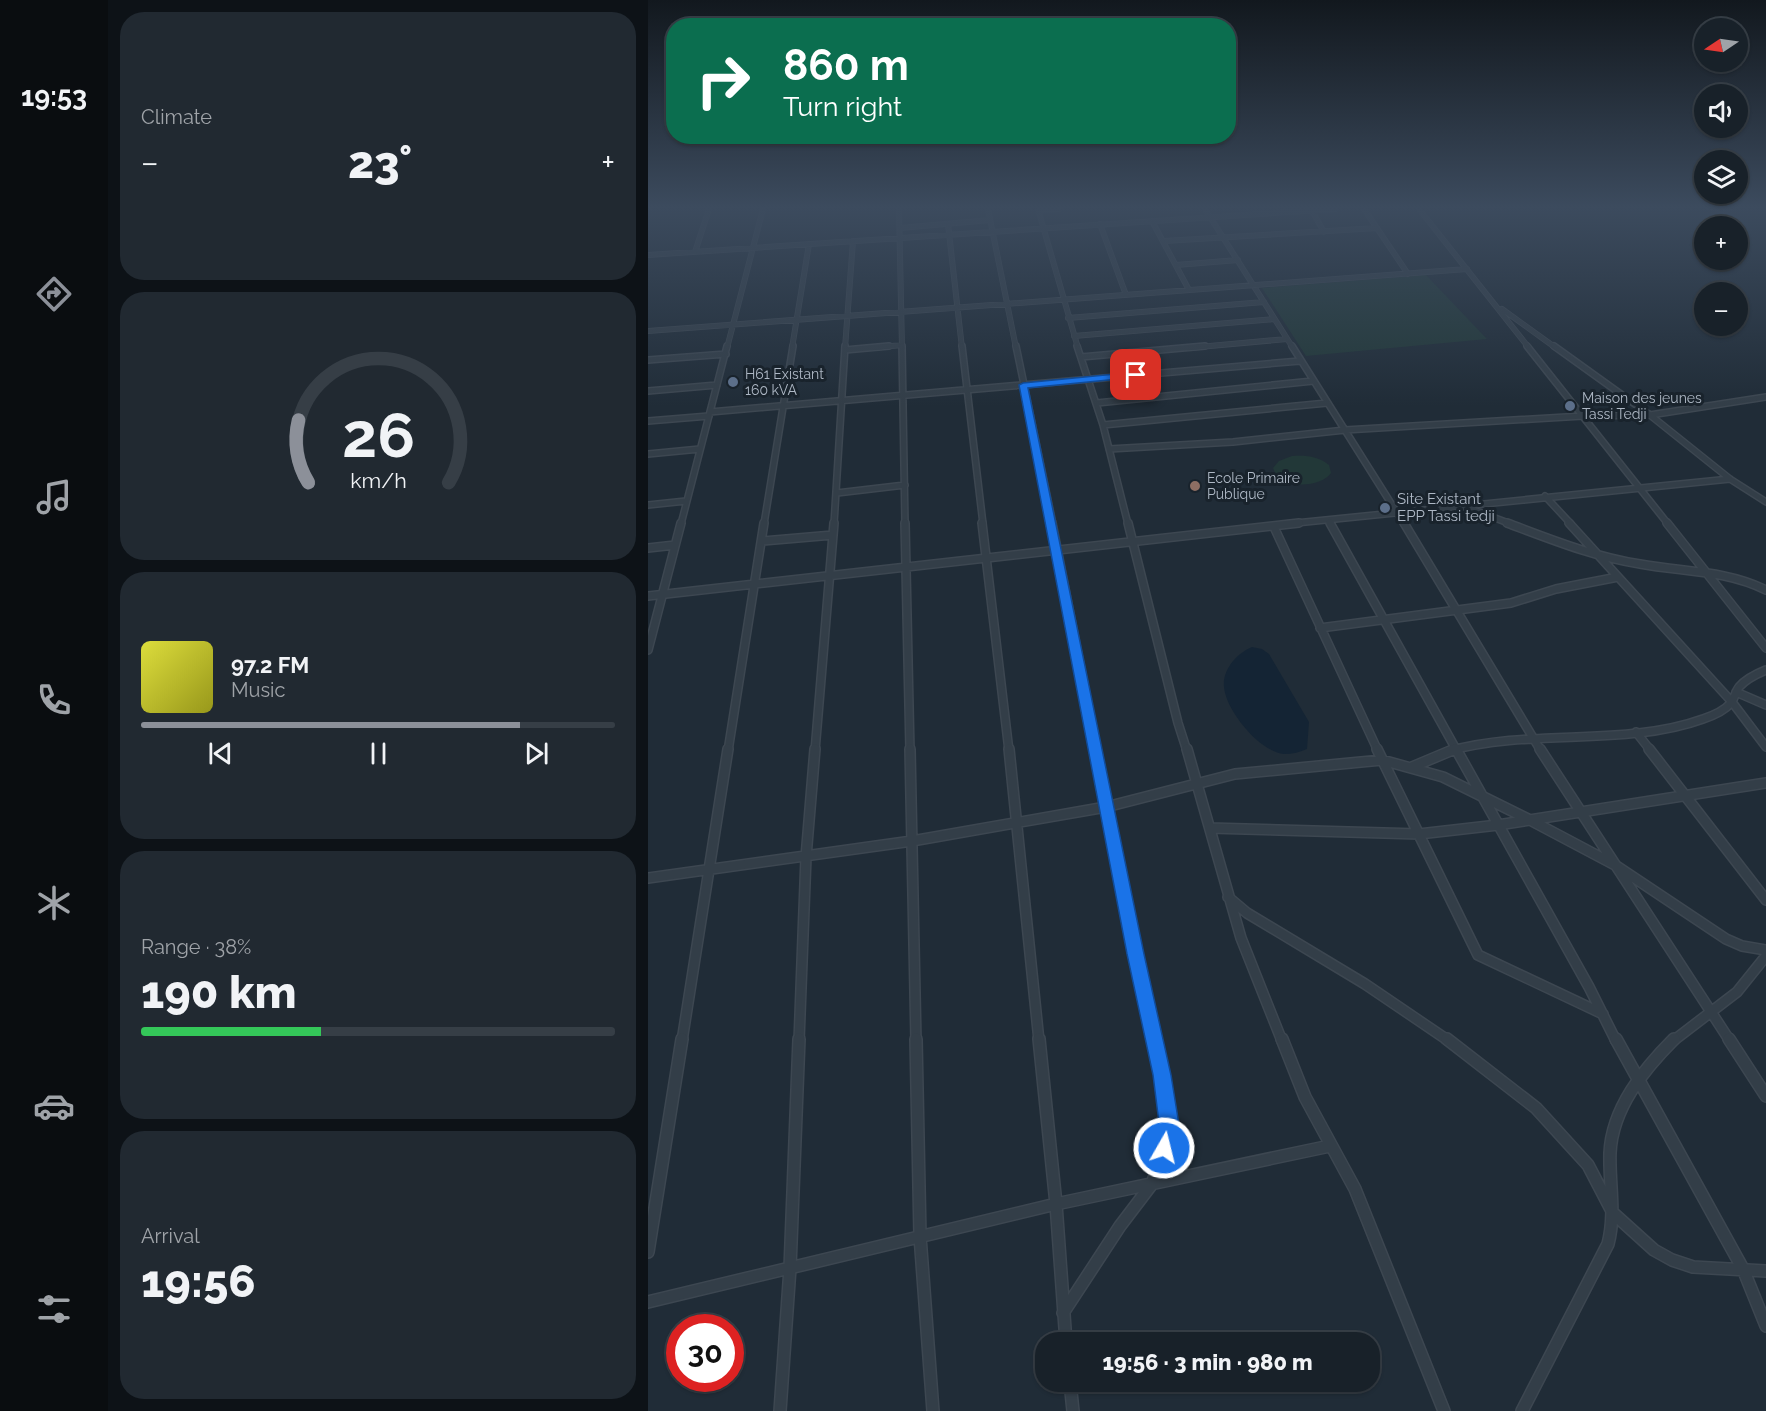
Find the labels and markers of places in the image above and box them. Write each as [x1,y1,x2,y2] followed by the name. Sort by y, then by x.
[1110,349,1161,400] pin
[745,366,824,398] place label: H61 Existant 160 kVA
[726,375,740,389] marker: H61 Existant 160 kVA
[1582,390,1702,422] place label: Maison des jeunes Tassi Tedji
[1563,399,1577,413] marker: Maison des jeunes Tassi Tedji
[1207,470,1300,502] place label: Ecole Primaire Publique
[1188,479,1202,493] marker: Ecole Primaire Publique
[1397,490,1495,525] place label: Site Existant EPP Tassi tedji
[1378,501,1392,515] marker: Site Existant EPP Tassi tedji

